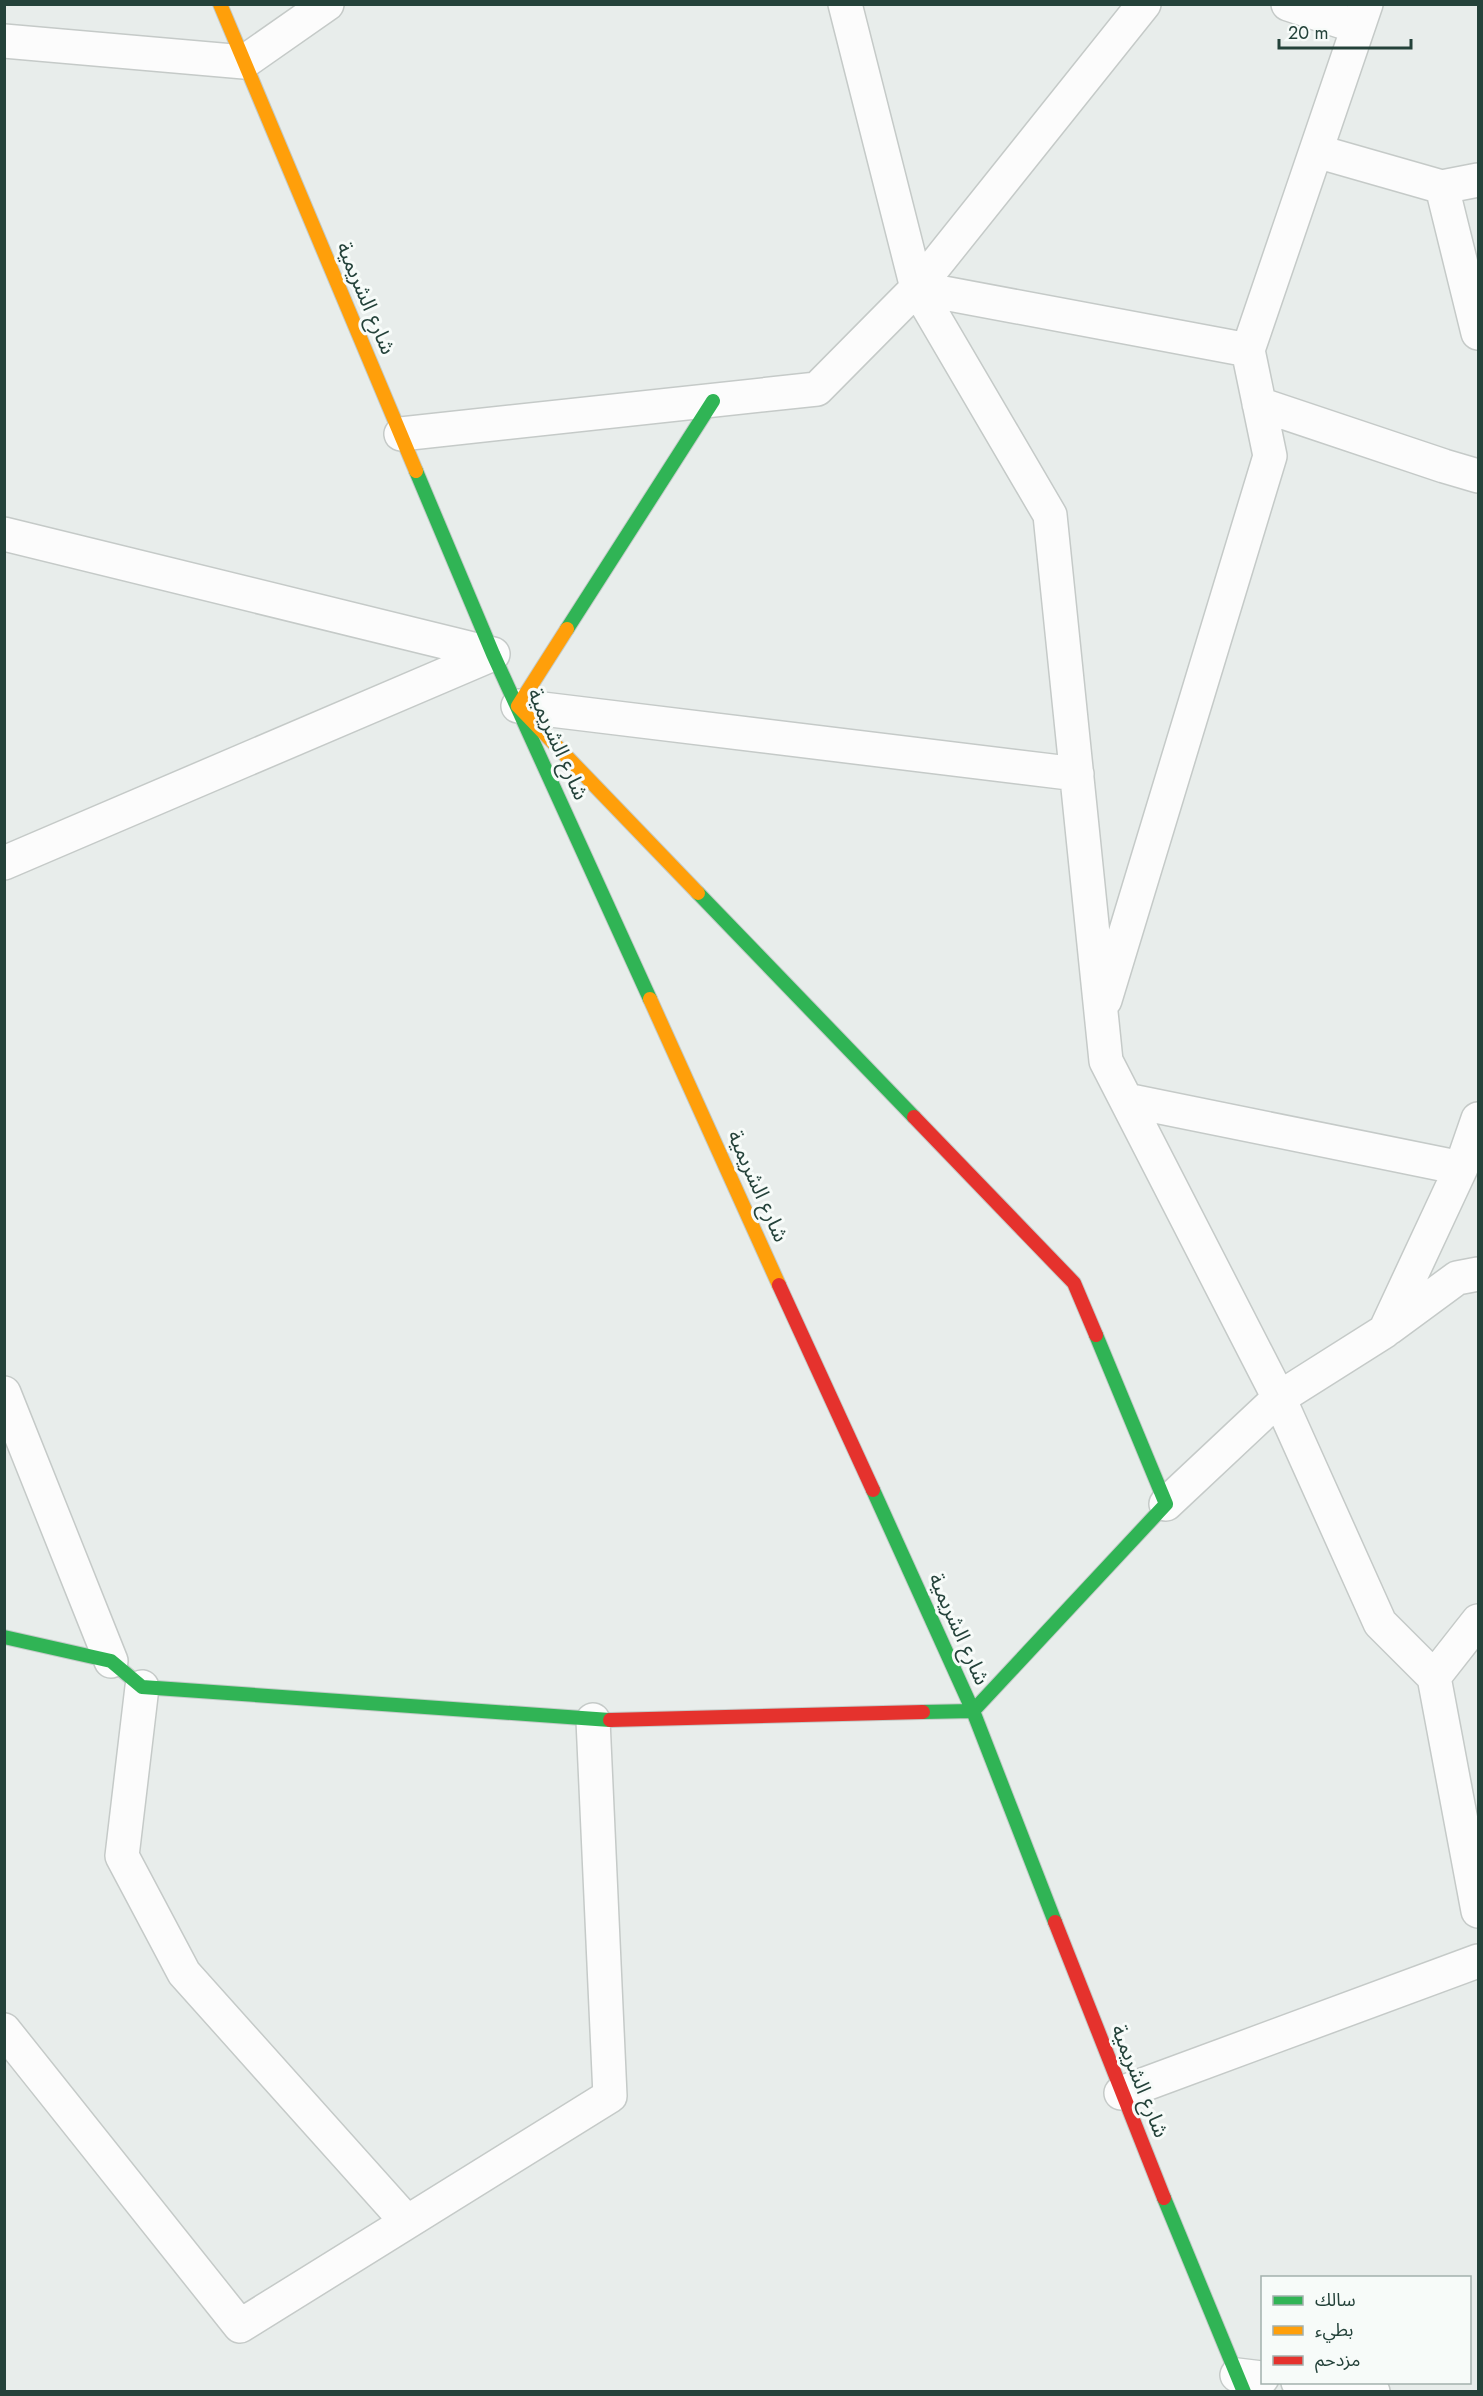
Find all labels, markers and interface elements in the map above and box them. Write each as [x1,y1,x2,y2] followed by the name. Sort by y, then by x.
[1279,12,1411,50] scale bar
[1288,20,1328,46] text: 20 m
[329,237,403,359] street label: شارع الشريمية
[520,683,596,805] street label: شارع الشريمية
[720,1125,796,1247] street label: شارع الشريمية
[921,1568,997,1690] street label: شارع الشريمية
[1104,2020,1176,2142] street label: شارع الشريمية
[1261,2276,1471,2384] legend
[1315,2287,1356,2313] text: سالك
[1315,2317,1353,2343] text: بطيء
[1315,2347,1360,2373] text: مزدحم

